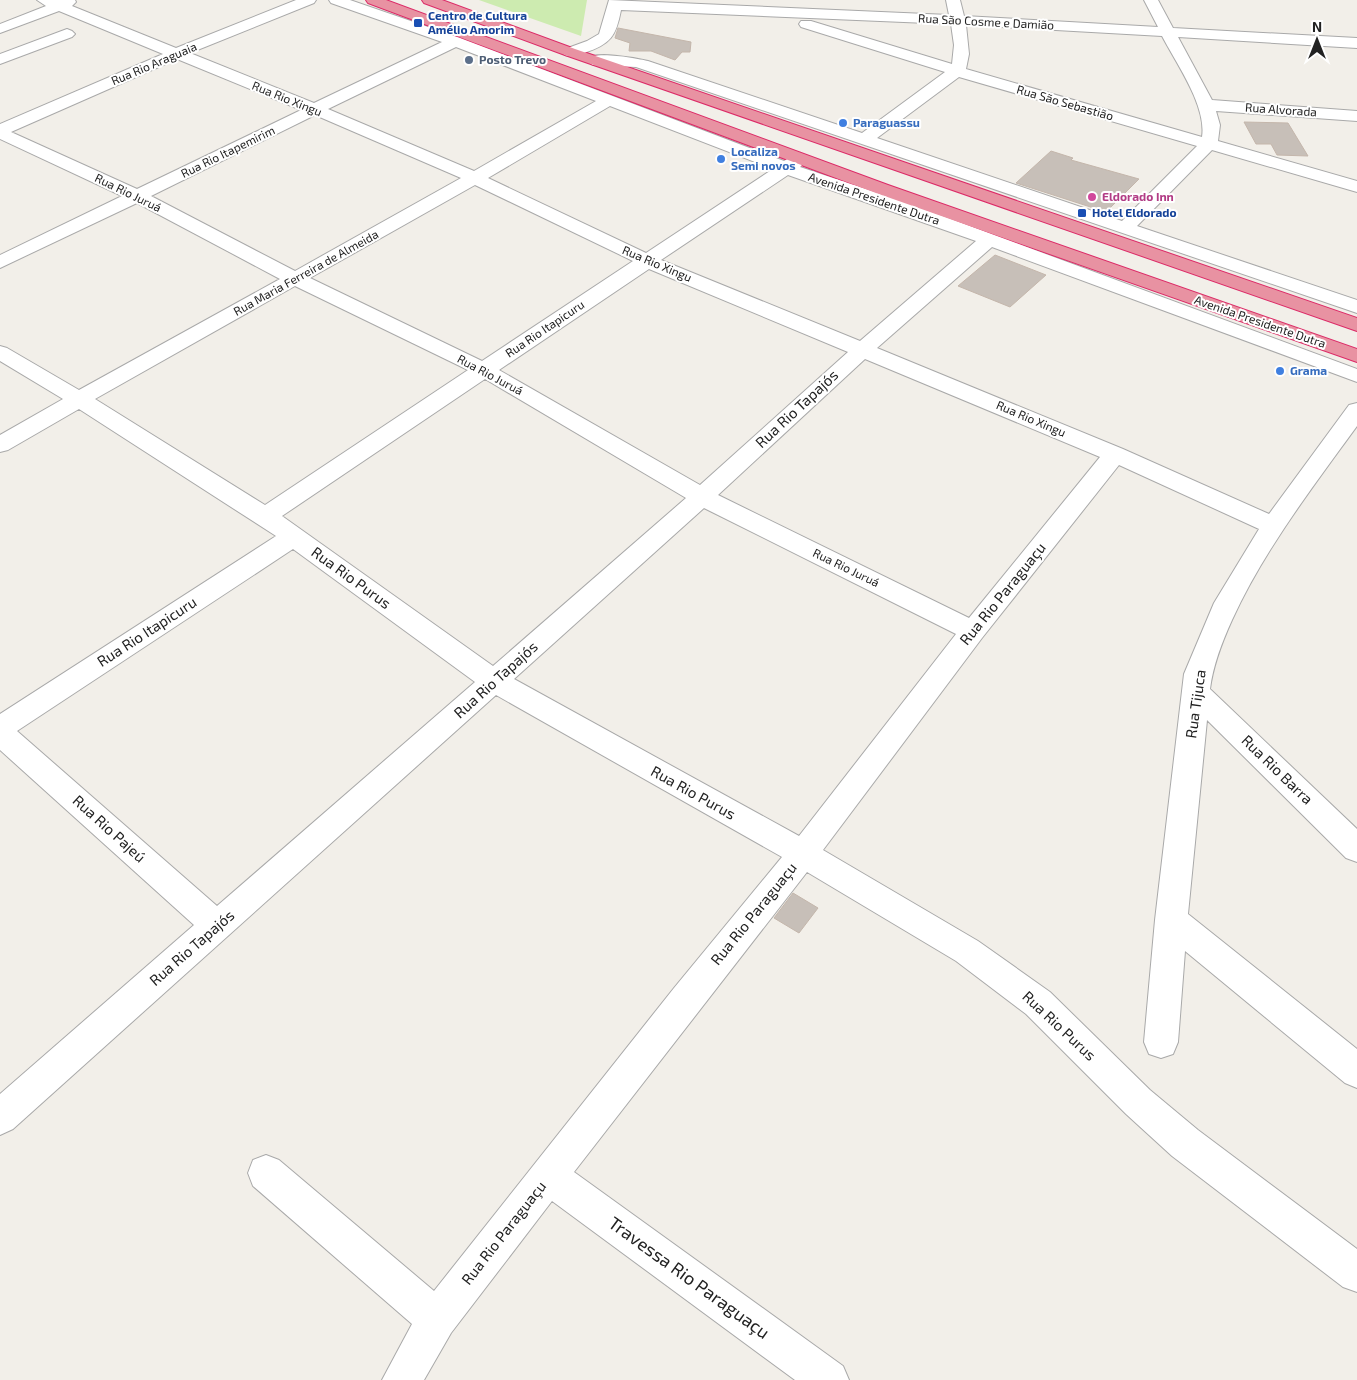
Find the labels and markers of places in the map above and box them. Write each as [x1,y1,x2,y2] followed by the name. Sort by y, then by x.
[428,8,527,36] place label: Centro de Cultura Amélio Amorim
[412,17,424,29] marker: Centro de Cultura Amélio Amorim
[479,52,546,66] place label: Posto Trevo
[463,54,475,66] marker: Posto Trevo
[853,115,920,129] place label: Paraguassu
[837,117,849,129] marker: Paraguassu
[731,144,796,172] place label: Localiza Semi novos
[715,153,727,165] marker: Localiza Semi novos
[1102,189,1174,203] place label: Eldorado Inn
[1086,191,1098,203] marker: Eldorado Inn
[1092,205,1177,219] place label: Hotel Eldorado
[1076,207,1088,219] marker: Hotel Eldorado
[1290,363,1327,377] place label: Grama
[1274,365,1286,377] marker: Grama

